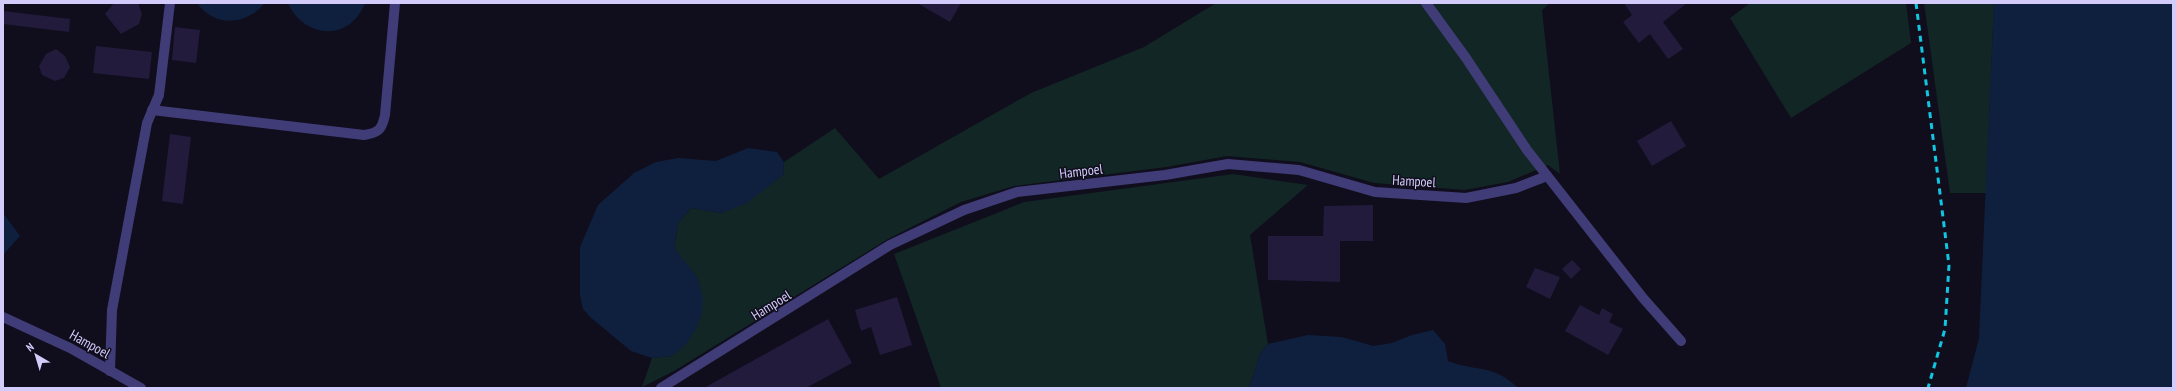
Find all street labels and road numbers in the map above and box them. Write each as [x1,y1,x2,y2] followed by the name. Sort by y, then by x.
[1058,159,1104,183] street label: Hampoel
[1392,171,1437,191] street label: Hampoel
[748,285,795,324] street label: Hampoel
[67,326,114,363] street label: Hampoel

